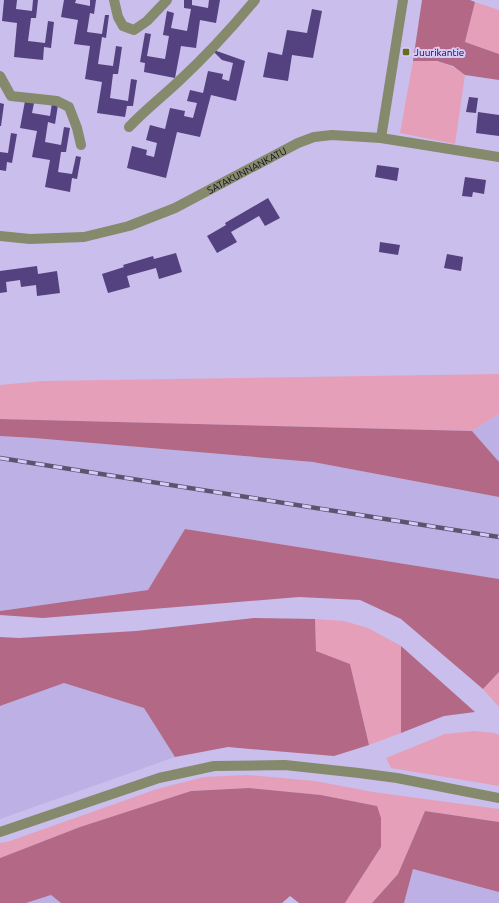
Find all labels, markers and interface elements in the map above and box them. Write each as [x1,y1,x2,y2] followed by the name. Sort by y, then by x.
[401,47,411,57] marker: Juurikantie
[414,47,464,58] place label: Juurikantie
[205,145,289,196] street label: SATAKUNNANKATU

